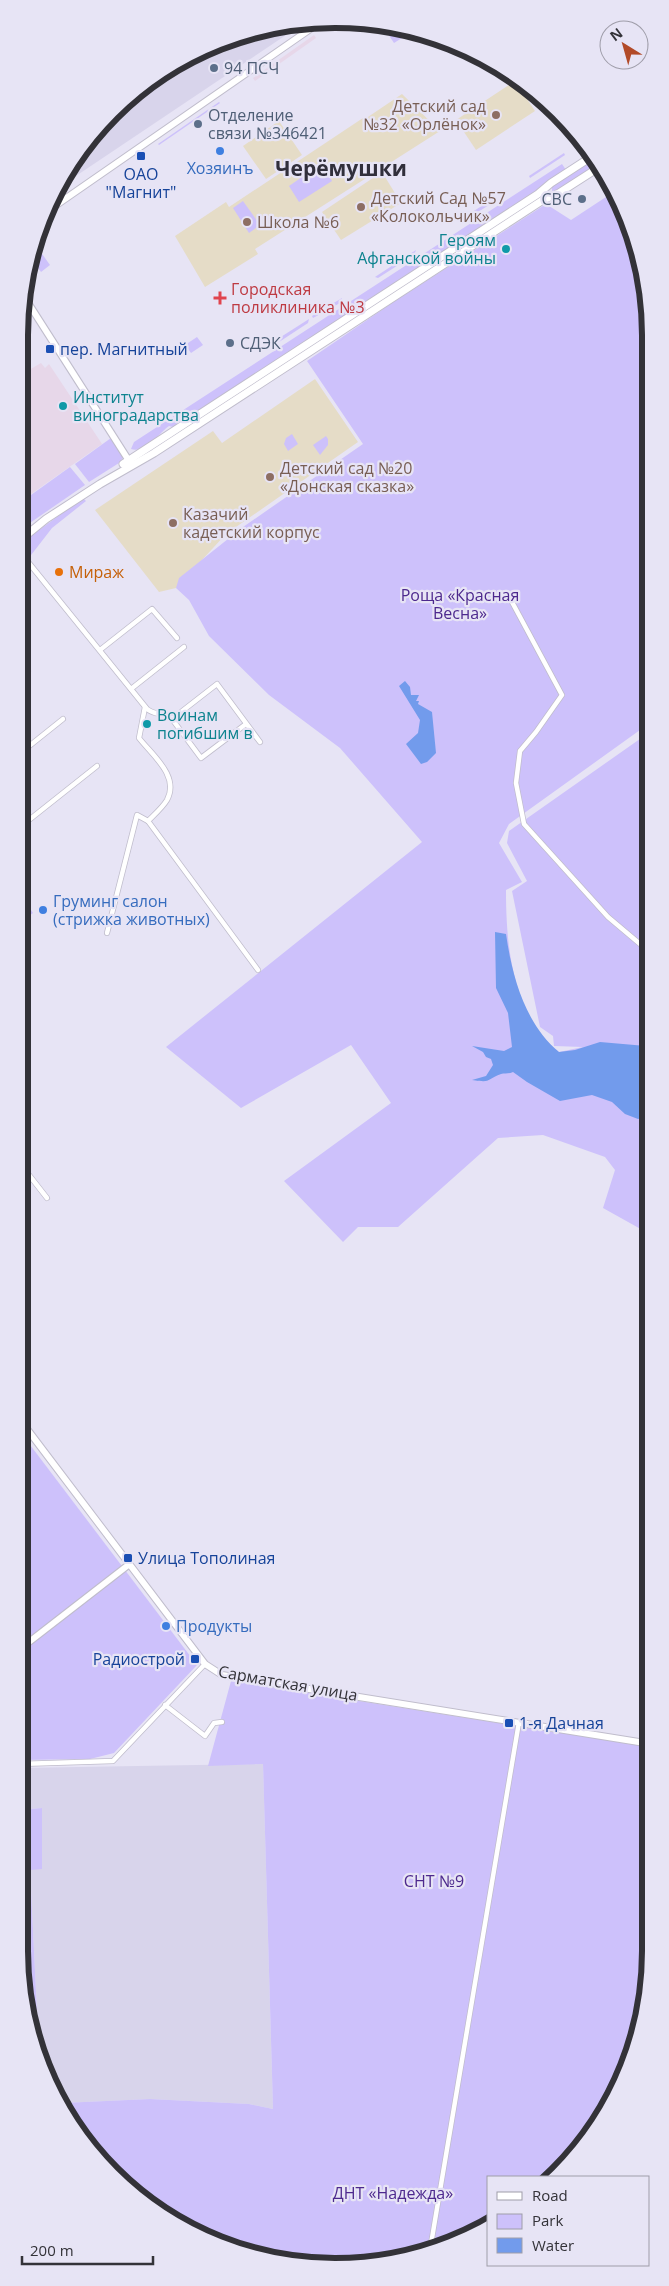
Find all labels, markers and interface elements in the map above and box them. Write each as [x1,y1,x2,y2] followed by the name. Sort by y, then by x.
[599,20,649,70] north arrow
[606,23,626,45] text: N
[224,57,279,79] place label: 94 ПСЧ
[208,62,220,74] marker: 94 ПСЧ
[363,95,486,135] place label: Детский сад №32 «Орлёнок»
[208,104,327,144] place label: Отделение связи №346421
[490,109,502,121] marker: Детский сад №32 «Орлёнок»
[192,118,204,130] marker: Отделение связи №346421
[214,145,226,157] marker: Хозяинъ
[135,150,147,162] marker: ОАО "Магнит"
[275,154,407,182] district label: Черёмушки
[187,157,253,179] place label: Хозяинъ
[106,163,176,203] place label: ОАО "Магнит"
[371,187,506,227] place label: Детский Сад №57 «Колокольчик»
[542,188,572,210] place label: СВС
[576,193,588,205] marker: СВС
[355,201,367,213] marker: Детский Сад №57 «Колокольчик»
[257,211,339,233] place label: Школа №6
[241,216,253,228] marker: Школа №6
[357,229,496,269] place label: Героям Афганской войны
[500,243,512,255] marker: Героям Афганской войны
[231,278,365,318] place label: Городская поликлиника №3
[213,291,227,305] marker: Городская поликлиника №3
[240,332,281,354] place label: СДЭК
[224,337,236,349] marker: СДЭК
[60,338,188,360] place label: пер. Магнитный
[44,343,56,355] marker: пер. Магнитный
[73,386,199,426] place label: Институт виноградарства
[57,400,69,412] marker: Институт виноградарства
[280,457,414,497] place label: Детский сад №20 «Донская сказка»
[264,471,276,483] marker: Детский сад №20 «Донская сказка»
[183,503,320,543] place label: Казачий кадетский корпус
[167,517,179,529] marker: Казачий кадетский корпус
[69,561,124,583] place label: Мираж
[53,566,65,578] marker: Мираж
[401,584,519,624] park label: Роща «Красная Весна»
[157,704,253,744] place label: Воинам погибшим в
[141,718,153,730] marker: Воинам погибшим в
[53,890,210,930] place label: Груминг салон (стрижка животных)
[37,904,49,916] marker: Груминг салон (стрижка животных)
[138,1547,275,1569] place label: Улица Тополиная
[122,1552,134,1564] marker: Улица Тополиная
[176,1615,252,1637] place label: Продукты
[160,1620,172,1632] marker: Продукты
[93,1648,185,1670] place label: Радиострой
[189,1653,201,1665] marker: Радиострой
[217,1660,359,1706] street label: Сарматская улица
[519,1712,604,1734] place label: 1-я Дачная
[503,1717,515,1729] marker: 1-я Дачная
[404,1870,464,1892] park label: СНТ №9
[487,2176,649,2266] legend
[333,2182,453,2204] park label: ДНТ «Надежда»
[532,2185,568,2205] text: Road
[532,2210,563,2230] text: Park
[22,2234,154,2266] scale bar
[532,2235,574,2255] text: Water
[30,2240,74,2260] text: 200 m

